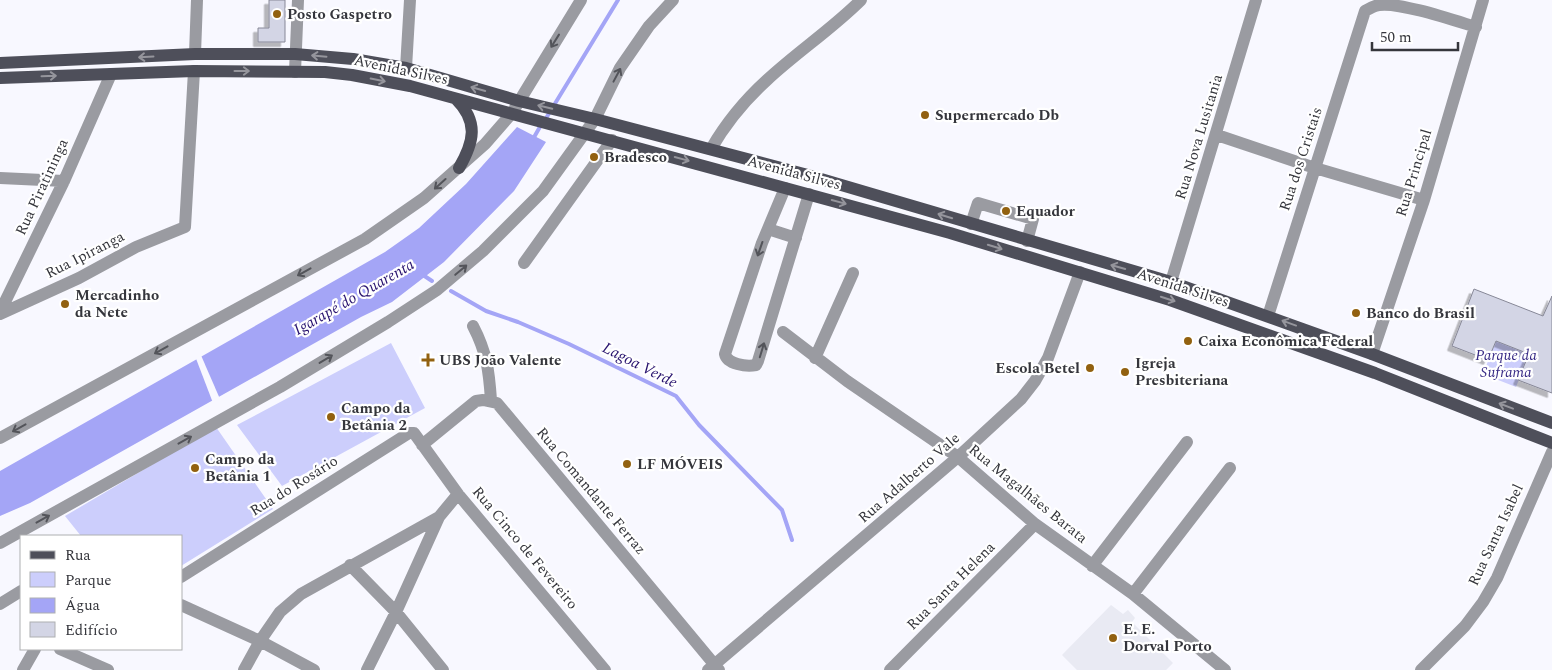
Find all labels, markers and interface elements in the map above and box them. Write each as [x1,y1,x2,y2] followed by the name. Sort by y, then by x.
[287,3,392,26] place label: Posto Gaspetro
[271,8,283,20] marker: Posto Gaspetro
[1372,20,1458,52] scale bar
[1380,26,1412,49] text: 50 m
[550,34,560,48] one-way arrow
[352,49,450,91] street label: Avenida Silves
[138,52,154,61] one-way arrow
[312,52,328,61] one-way arrow
[234,66,250,76] one-way arrow
[613,68,622,83] one-way arrow
[1169,71,1229,203] street label: Rua Nova Lusitania
[40,72,56,81] one-way arrow
[369,75,385,85] one-way arrow
[471,84,487,94] one-way arrow
[538,102,554,111] one-way arrow
[935,104,1059,127] place label: Supermercado Db
[1273,104,1329,214] street label: Rua dos Cristais
[919,109,931,121] marker: Supermercado Db
[1390,126,1438,220] street label: Rua Principal
[9,134,75,239] street label: Rua Piratininga
[604,146,667,169] place label: Bradesco
[745,149,843,197] street label: Avenida Silves
[588,151,600,163] marker: Bradesco
[674,155,690,165] one-way arrow
[434,178,447,190] one-way arrow
[831,198,847,208] one-way arrow
[1016,200,1075,223] place label: Equador
[1000,205,1012,217] marker: Equador
[938,211,954,221] one-way arrow
[41,225,129,285] street label: Rua Ipiranga
[755,241,764,257] one-way arrow
[987,242,1003,252] one-way arrow
[289,253,419,341] water label: Igarapé do Quarenta
[1110,262,1126,272] one-way arrow
[1134,262,1232,314] street label: Avenida Silves
[454,264,467,276] one-way arrow
[297,268,312,278] one-way arrow
[75,284,159,324] place label: Mercadinho da Nete
[1159,295,1175,305] one-way arrow
[59,298,71,310] marker: Mercadinho da Nete
[1366,302,1475,325] place label: Banco do Brasil
[1350,307,1362,319] marker: Banco do Brasil
[1282,318,1297,327] one-way arrow
[1198,330,1373,353] place label: Caixa Econômica Federal
[1182,335,1194,347] marker: Caixa Econômica Federal
[598,336,682,394] water label: Lagoa Verde
[757,342,767,358] one-way arrow
[1475,344,1537,384] park label: Parque da Suframa
[154,345,169,355] one-way arrow
[439,349,562,372] place label: UBS João Valente
[1135,352,1229,392] place label: Igreja Presbiteriana
[421,353,435,367] marker: UBS João Valente
[318,354,332,364] one-way arrow
[995,357,1080,380] place label: Escola Betel
[1084,362,1096,374] marker: Escola Betel
[1119,366,1131,378] marker: Igreja Presbiteriana
[341,397,411,437] place label: Campo da Betânia 2
[1499,400,1514,409] one-way arrow
[325,411,337,423] marker: Campo da Betânia 2
[531,422,651,560] street label: Rua Comandante Ferraz
[12,423,26,433] one-way arrow
[853,427,965,529] street label: Rua Adalberto Vale
[177,435,192,445] one-way arrow
[963,439,1093,550] street label: Rua Magalhães Barata
[205,448,275,488] place label: Campo da Betânia 1
[245,450,343,522] street label: Rua do Rosário
[637,453,723,476] place label: LF MÓVEIS
[621,458,633,470] marker: LF MÓVEIS
[189,462,201,474] marker: Campo da Betânia 1
[1462,480,1530,590] street label: Rua Santa Isabel
[466,481,584,615] street label: Rua Cinco de Fevereiro
[35,514,49,524] one-way arrow
[20,535,182,650] legend
[901,536,1001,636] street label: Rua Santa Helena
[65,544,91,567] text: Rua
[65,569,112,592] text: Parque
[65,594,101,617] text: Água
[1123,618,1212,658] place label: E. E. Dorval Porto
[65,619,118,642] text: Edifício
[1107,632,1119,644] marker: E. E. Dorval Porto

